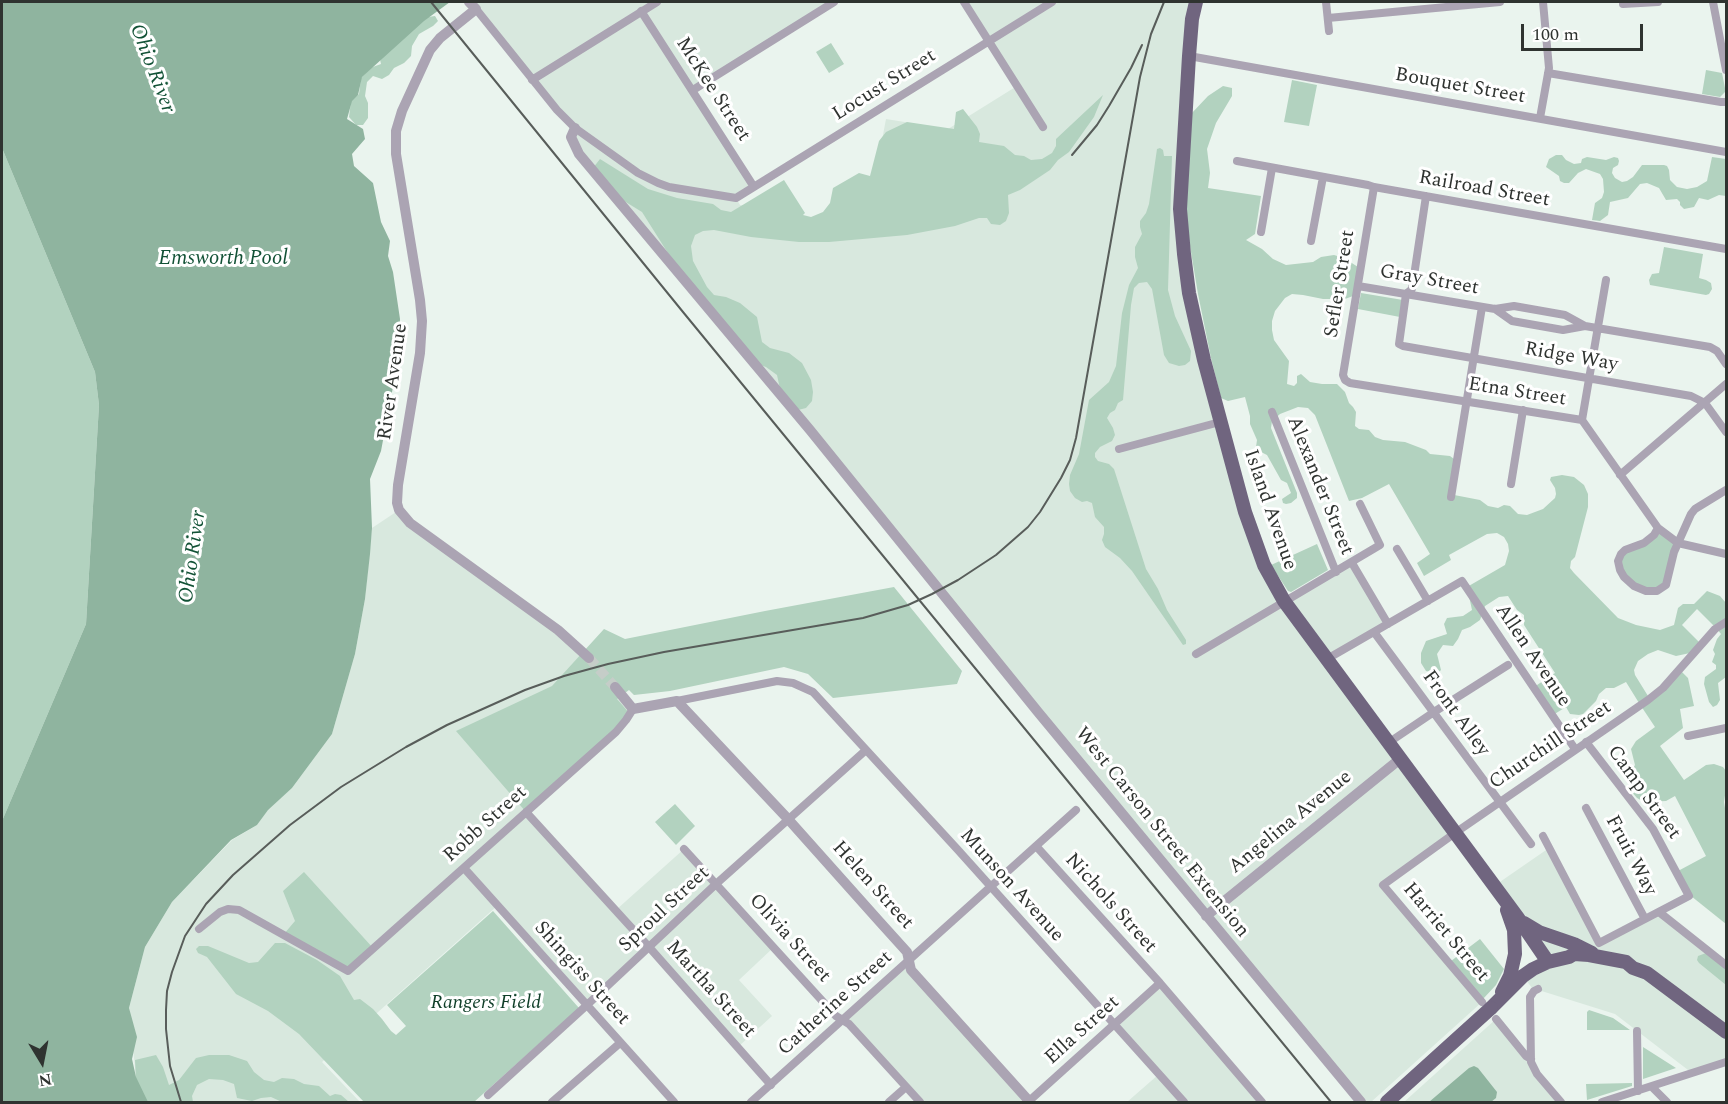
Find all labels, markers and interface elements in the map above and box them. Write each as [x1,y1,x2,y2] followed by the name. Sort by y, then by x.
[1524,12,1646,50] scale bar
[123,21,179,117] water label: Ohio River
[1532,21,1579,48] text: 100 m
[669,33,755,147] street label: McKee Street
[829,45,941,127] street label: Locust Street
[1393,64,1527,110] street label: Bouquet Street
[1417,167,1551,213] street label: Railroad Street
[1321,229,1361,339] street label: Sefler Street
[158,247,288,273] water label: Emsworth Pool
[1378,260,1480,302] street label: Gray Street
[374,322,414,442] street label: River Avenue
[1522,338,1620,378] street label: Ridge Way
[1466,373,1568,413] street label: Etna Street
[1280,413,1358,559] street label: Alexander Street
[1237,447,1301,573] street label: Island Avenue
[175,509,213,605] water label: Ohio River
[1489,600,1575,712] street label: Allen Avenue
[1416,667,1494,761] street label: Front Alley
[1485,696,1617,796] street label: Churchill Street
[1069,723,1253,943] street label: West Carson Street Extension
[1601,741,1685,845] street label: Camp Street
[1225,766,1357,880] street label: Angelina Avenue
[439,781,533,869] street label: Robb Street
[1599,812,1661,900] street label: Fruit Way
[954,824,1068,948] street label: Munson Avenue
[826,837,918,935] street label: Helen Street
[1059,849,1161,959] street label: Nichols Street
[615,862,715,958] street label: Sproul Street
[1396,878,1494,988] street label: Harriet Street
[743,890,835,988] street label: Olivia Street
[528,917,634,1031] street label: Shingiss Street
[660,936,760,1044] street label: Martha Street
[774,946,898,1062] street label: Catherine Street
[1041,991,1125,1071] street label: Ella Street
[431,992,541,1016] park label: Rangers Field
[12,1032,72,1092] north arrow
[37,1067,54,1093] text: N

